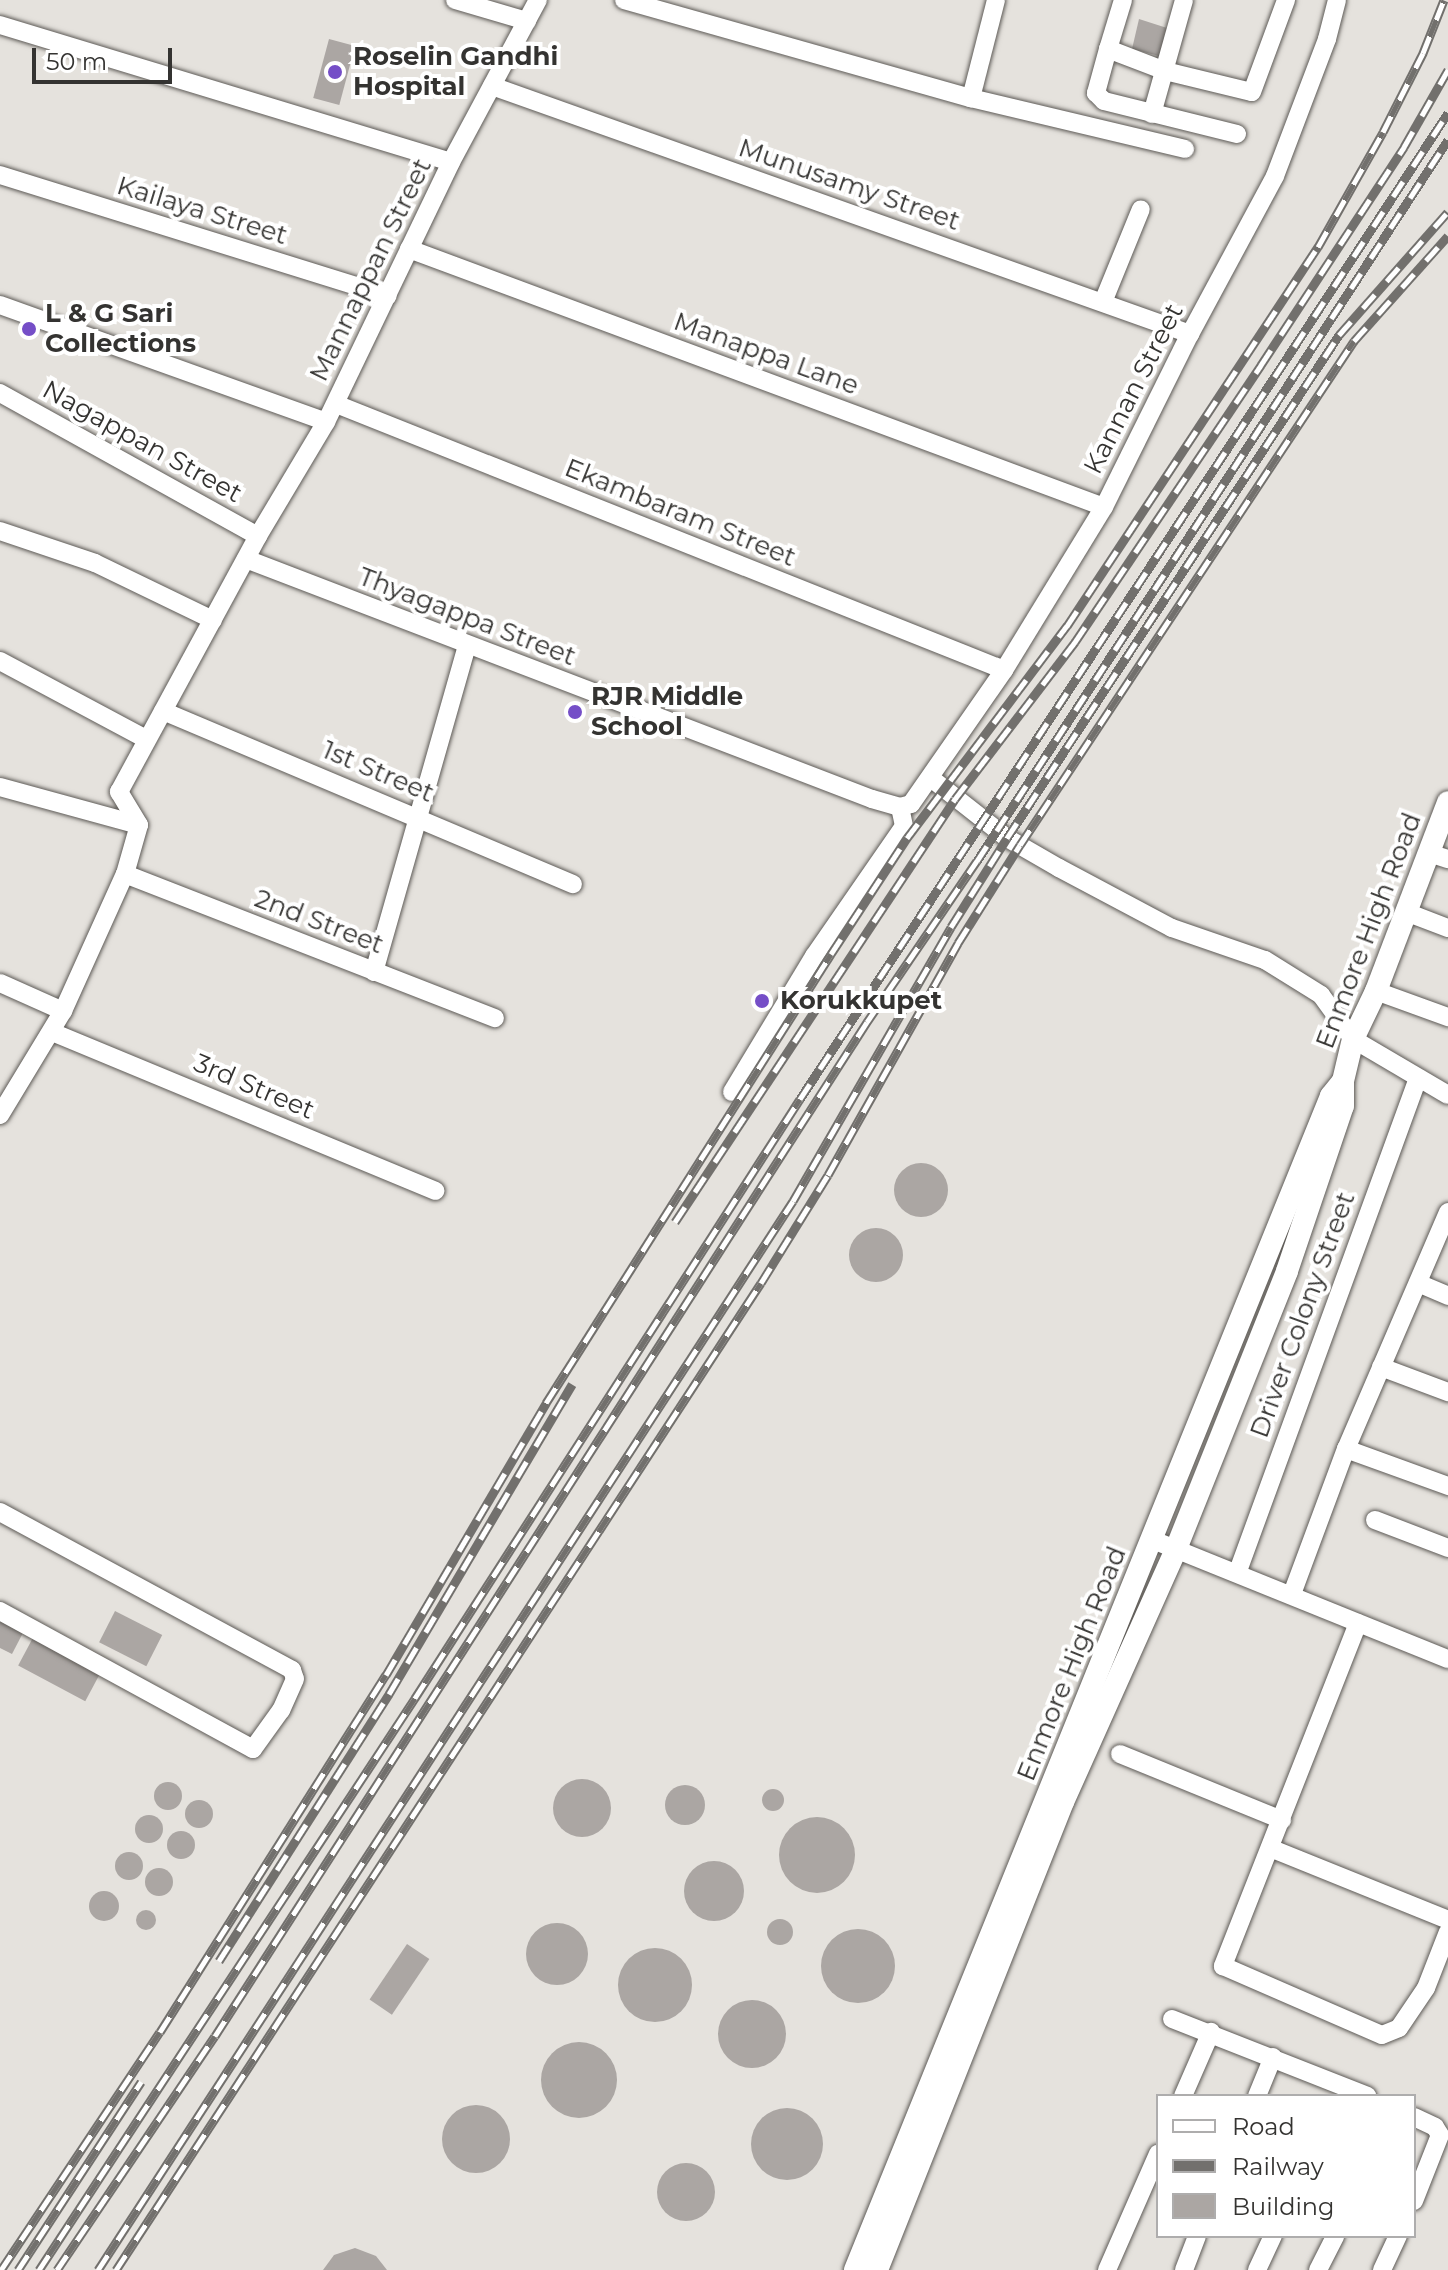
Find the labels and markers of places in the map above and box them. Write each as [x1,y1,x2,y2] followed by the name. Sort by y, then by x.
[353,41,558,102] place label: Roselin Gandhi Hospital
[324,61,346,83] marker: Roselin Gandhi Hospital
[45,298,196,360] place label: L & G Sari Collections
[20,320,38,338] marker: L & G Sari Collections
[591,681,743,742] place label: RJR Middle School
[566,703,584,721] marker: RJR Middle School
[780,985,942,1017] place label: Korukkupet
[751,990,773,1012] marker: Korukkupet

